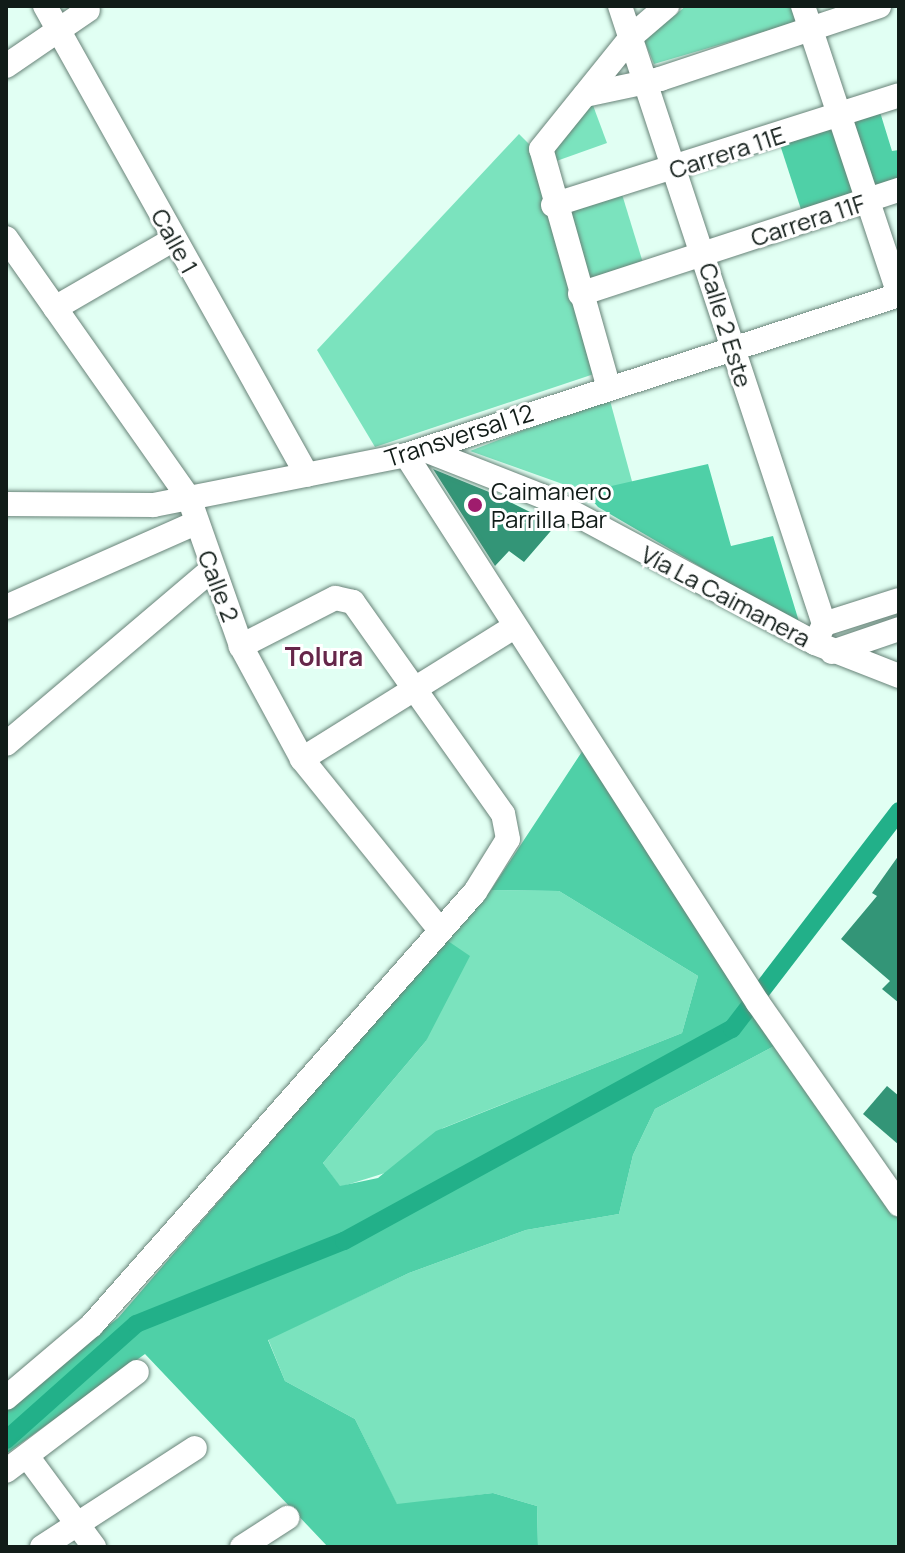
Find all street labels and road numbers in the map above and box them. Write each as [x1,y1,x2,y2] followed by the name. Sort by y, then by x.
[665,120,789,184] street label: Carrera 11E
[747,188,869,252] street label: Carrera 11F
[145,203,205,279] street label: Calle 1
[693,259,759,391] street label: Calle 2 Este
[381,397,537,473] street label: Transversal 12
[636,539,816,653] street label: Vía La Caimanera
[192,546,246,626] street label: Calle 2

